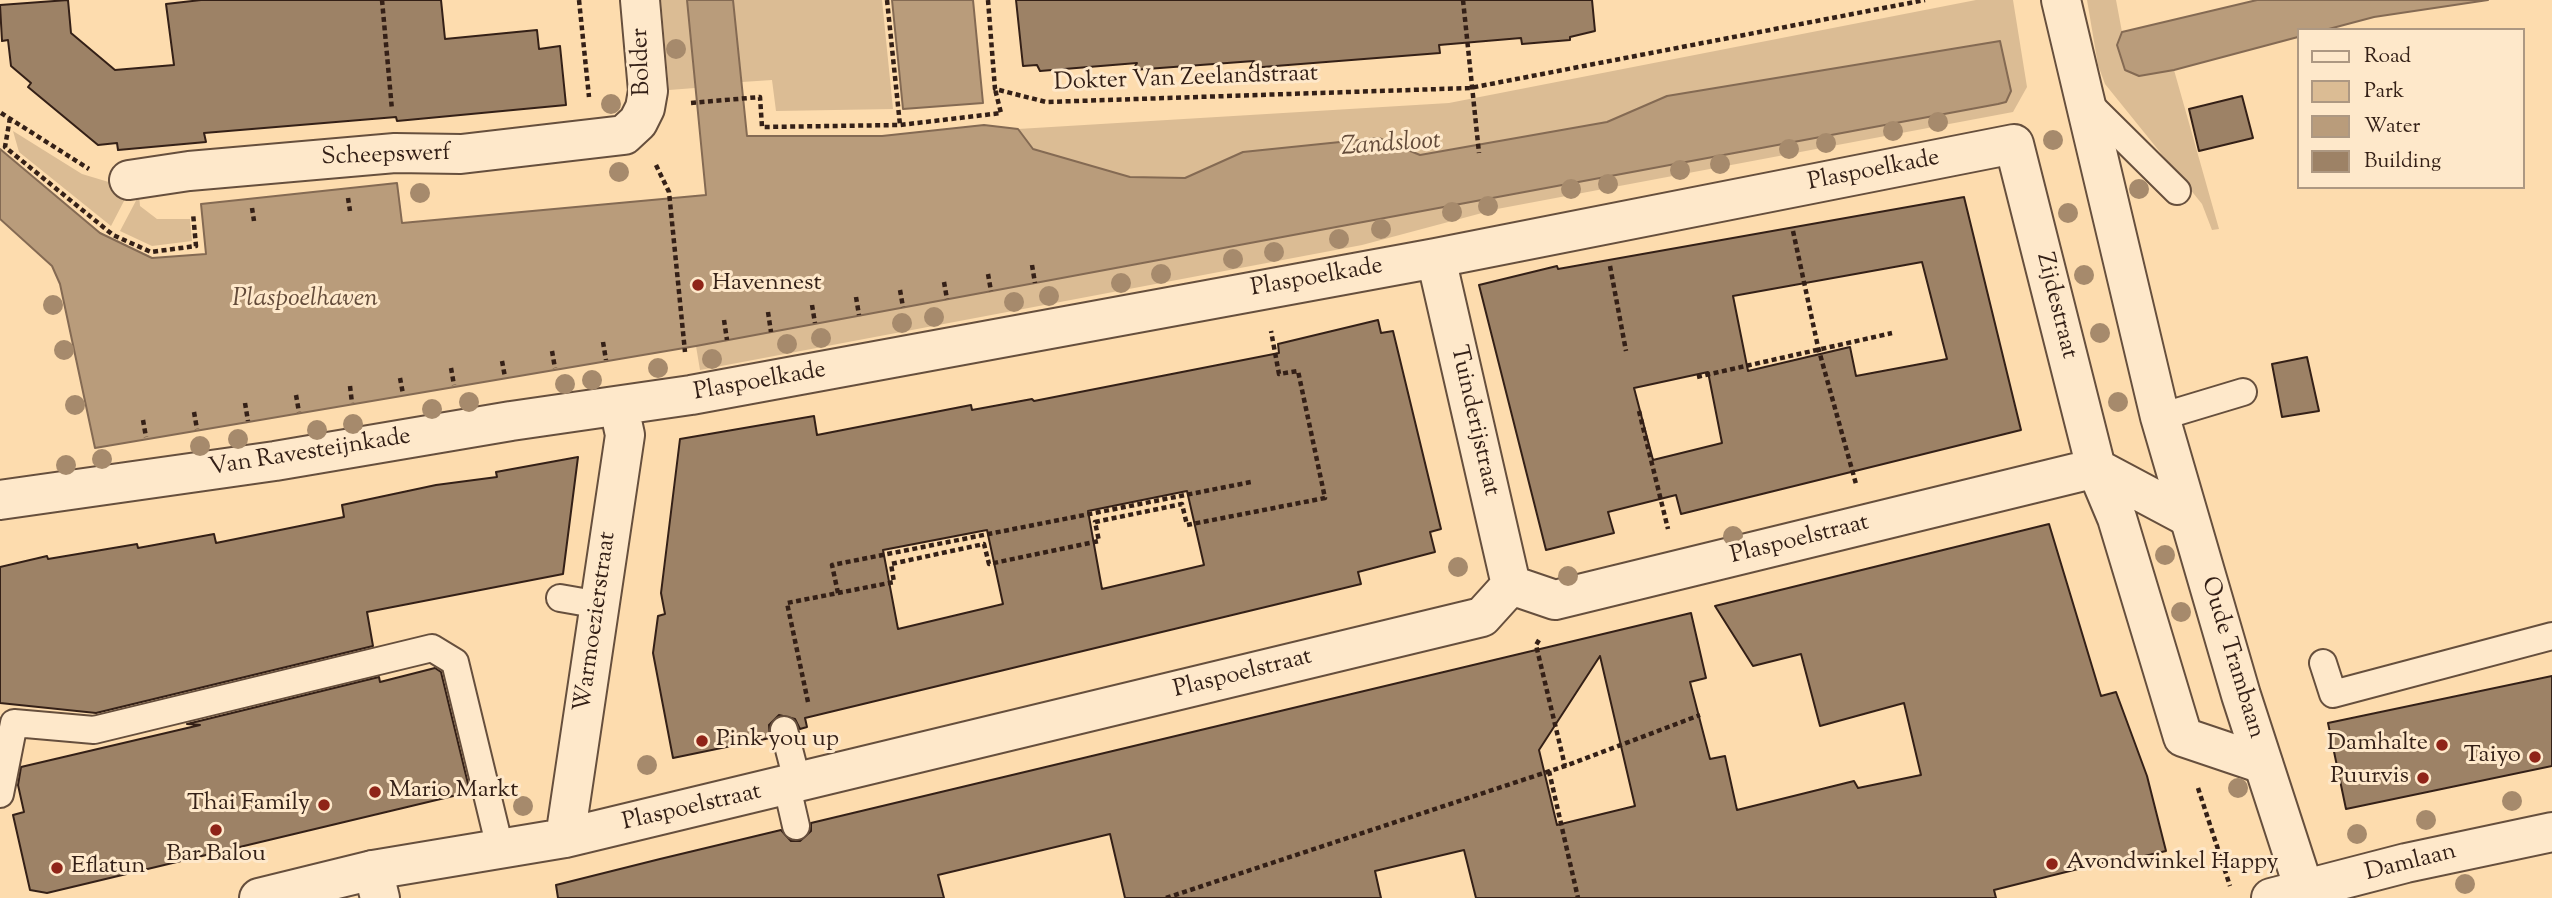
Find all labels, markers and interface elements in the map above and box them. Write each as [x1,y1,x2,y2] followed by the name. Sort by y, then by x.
[627,27,659,97] street label: Bolder
[2296,28,2524,189] legend
[2364,42,2411,72] text: Road
[1053,61,1319,99] street label: Dokter Van Zeelandstraat
[2364,77,2404,107] text: Park
[2364,112,2420,142] text: Water
[1340,127,1442,165] water label: Zandsloot
[321,140,451,174] street label: Scheepswerf
[1806,145,1942,199] street label: Plaspoelkade
[2364,147,2441,177] text: Building
[2028,250,2082,362] street label: Zijdestraat
[1249,253,1385,305] street label: Plaspoelkade
[712,271,822,299] place label: Havennest
[690,277,706,293] marker: Havennest
[232,285,378,317] water label: Plaspoelhaven
[1442,343,1504,499] street label: Tuinderijstraat
[692,357,828,409] street label: Plaspoelkade
[207,424,413,484] street label: Van Ravesteijnkade
[1728,510,1872,572] street label: Plaspoelstraat
[570,530,624,714] street label: Warmoezierstraat
[2193,574,2269,742] street label: Oude Trambaan
[1171,644,1315,706] street label: Plaspoelstraat
[716,727,839,755] place label: Pink you up
[2327,731,2428,759] place label: Damhalte
[694,733,710,749] marker: Pink you up
[2434,737,2450,753] marker: Damhalte
[2464,743,2521,771] place label: Taiyo
[2527,749,2543,765] marker: Taiyo
[2330,764,2409,792] place label: Puurvis
[2415,770,2431,786] marker: Puurvis
[389,778,518,806] place label: Mario Markt
[620,779,764,839] street label: Plaspoelstraat
[367,784,383,800] marker: Mario Markt
[187,791,310,819] place label: Thai Family
[316,797,332,813] marker: Thai Family
[208,822,224,838] marker: Bar Balou
[2362,839,2460,889] street label: Damlaan
[166,842,266,870] place label: Bar Balou
[2066,850,2278,878] place label: Avondwinkel Happy
[71,854,146,882] place label: Eflatun
[2044,856,2060,872] marker: Avondwinkel Happy
[49,860,65,876] marker: Eflatun

